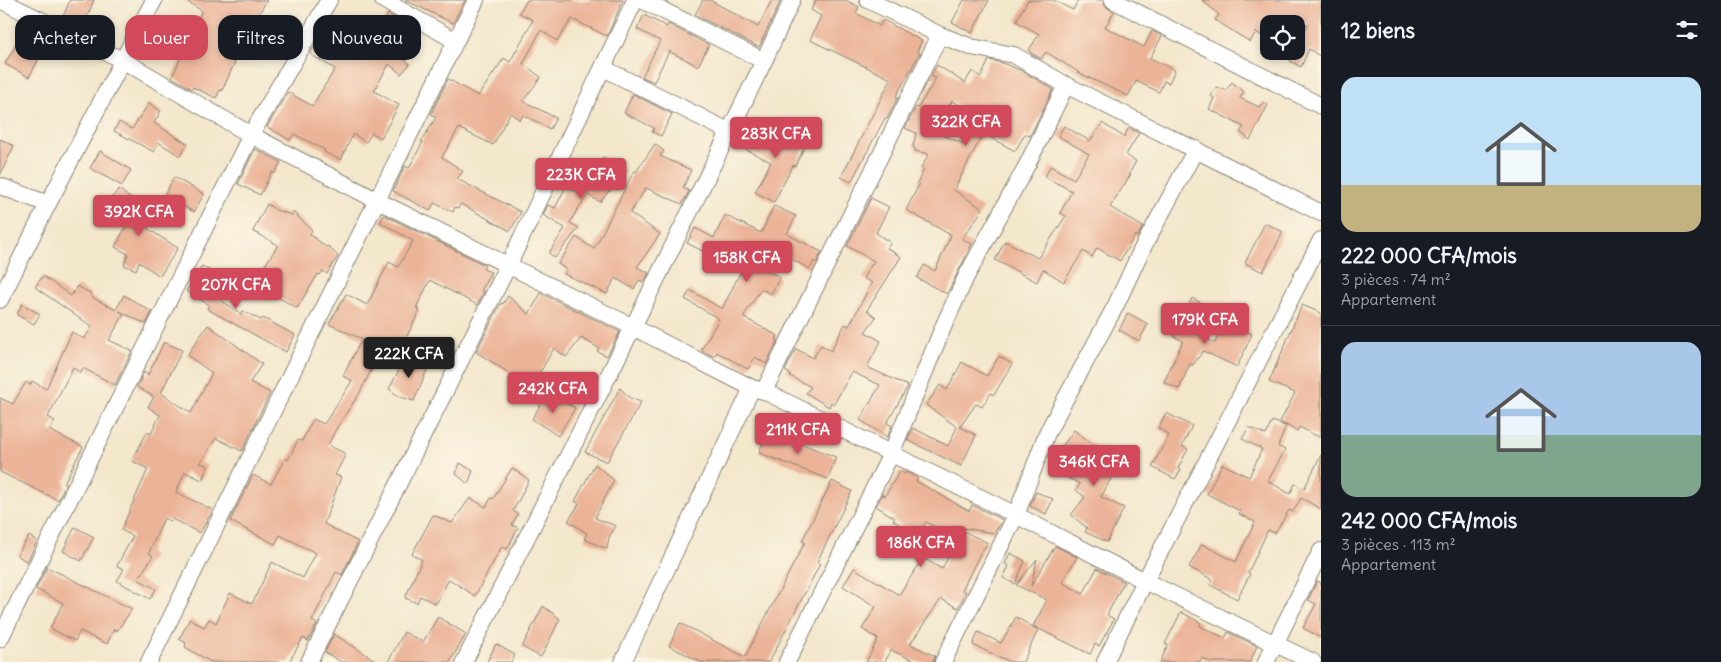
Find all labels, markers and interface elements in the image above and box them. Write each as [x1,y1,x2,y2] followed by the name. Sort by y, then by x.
[15,15,115,60] chip: Acheter
[125,15,208,60] chip: Louer
[218,15,303,60] chip: Filtres
[313,15,421,60] chip: Nouveau
[1260,15,1305,60] map controls
[1260,15,1305,60] button: locate
[1673,16,1701,44] icon: filters
[1341,17,1415,44] text: 12 biens
[914,104,1018,147] pin: 322K CFA
[1476,109,1566,199] icon: home
[931,111,1001,131] text: 322K CFA
[724,116,828,159] pin: 283K CFA
[741,123,811,143] text: 283K CFA
[529,158,633,200] pin: 223K CFA
[546,164,616,184] text: 223K CFA
[87,194,191,237] pin: 392K CFA
[104,201,174,221] text: 392K CFA
[695,240,799,283] pin: 158K CFA
[1341,242,1517,269] text: 222 000 CFA/mois
[713,247,781,267] text: 158K CFA
[184,268,288,310] pin: 207K CFA
[1341,269,1451,289] text: 3 pièces · 74 m²
[201,274,271,294] text: 207K CFA
[1341,289,1436,309] text: Appartement
[1153,302,1257,345] pin: 179K CFA
[1172,309,1238,329] text: 179K CFA
[357,336,461,379] pin: 222K CFA
[374,343,444,363] text: 222K CFA
[501,372,605,414] pin: 242K CFA
[1476,375,1566,465] icon: home
[518,378,588,398] text: 242K CFA
[746,412,850,455] pin: 211K CFA
[766,419,830,439] text: 211K CFA
[1042,444,1146,487] pin: 346K CFA
[1059,451,1129,471] text: 346K CFA
[1341,507,1517,534] text: 242 000 CFA/mois
[869,526,973,568] pin: 186K CFA
[887,532,955,552] text: 186K CFA
[1341,534,1456,554] text: 3 pièces · 113 m²
[1341,554,1436,574] text: Appartement

